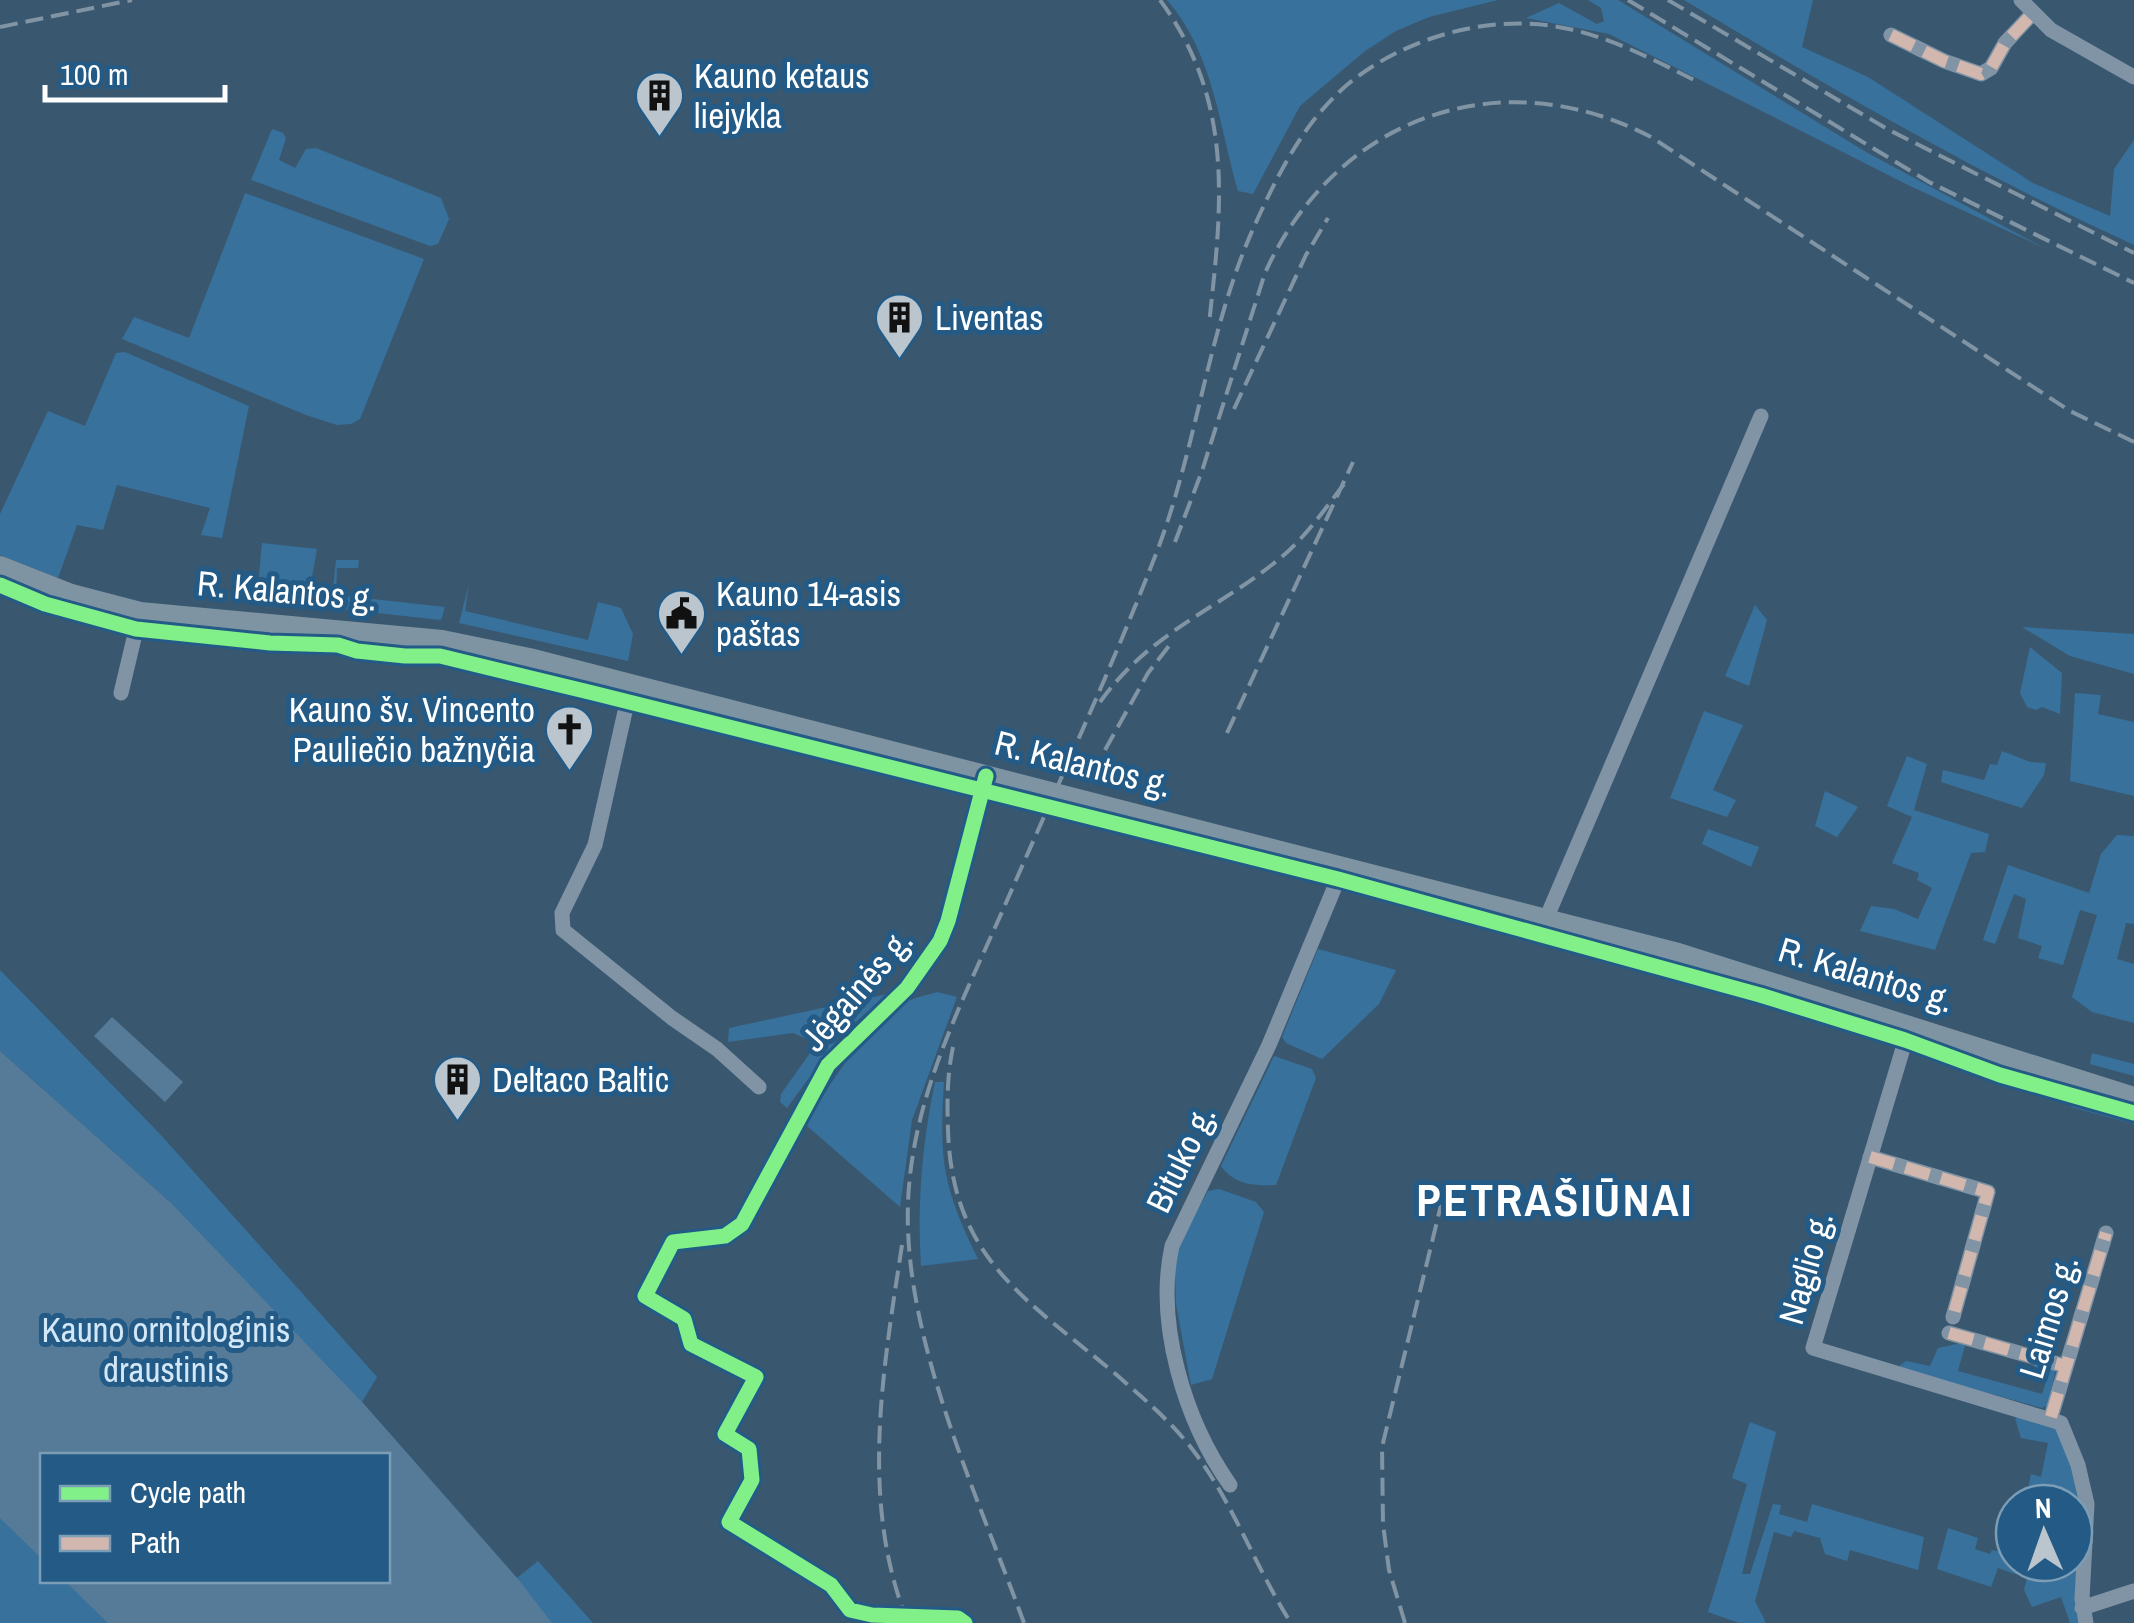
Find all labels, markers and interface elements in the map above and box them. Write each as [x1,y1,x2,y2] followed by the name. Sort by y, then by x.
[45,40,225,102] scale bar
[694,52,870,139] place label: Kauno ketaus liejykla
[60,54,128,94] text: 100 m
[633,70,685,138] building icon: Kauno ketaus liejykla
[874,292,926,360] building icon: Liventas
[935,294,1044,341] place label: Liventas
[195,559,379,622] street label: R. Kalantos g.
[716,570,901,657] place label: Kauno 14-asis paštas
[655,588,707,656] public building icon: Kauno 14-asis paštas
[289,686,535,773] place label: Kauno šv. Vincento Pauliečio bažnyčia
[544,704,596,772] church icon: Kauno šv. Vincento Pauliečio bažnyčia
[990,719,1176,808] street label: R. Kalantos g.
[790,918,923,1061] street label: Jėgainės g.
[1773,926,1959,1023] street label: R. Kalantos g.
[431,1054,483,1122] building icon: Deltaco Baltic
[492,1056,669,1103] place label: Deltaco Baltic
[1135,1098,1227,1220] street label: Bituko g.
[1416,1169,1694,1230] district label: PETRAŠIŪNAI
[1767,1206,1844,1330] street label: Naglio g.
[2008,1250,2089,1384] street label: Laimos g.
[42,1306,290,1393] park label: Kauno ornitologinis draustinis
[40,1453,390,1583] legend
[130,1472,246,1512] text: Cycle path
[1994,1483,2094,1583] north arrow
[2034,1489,2052,1527] text: N
[130,1522,181,1562] text: Path

